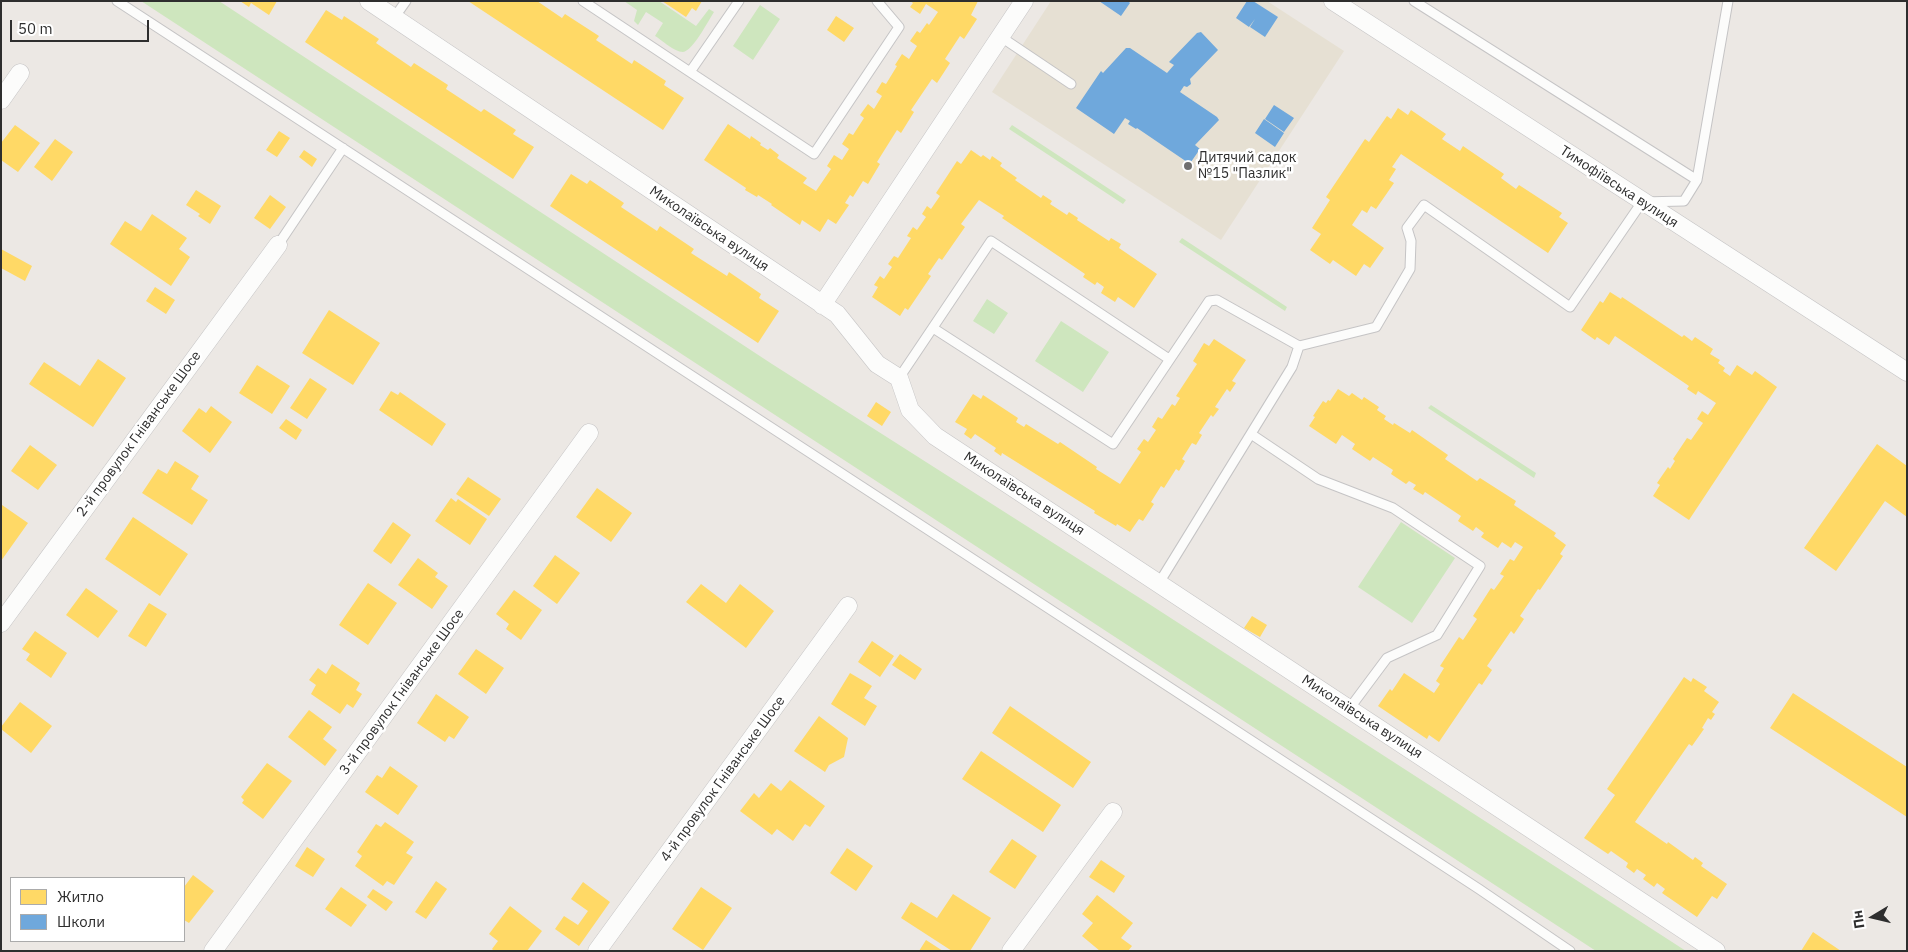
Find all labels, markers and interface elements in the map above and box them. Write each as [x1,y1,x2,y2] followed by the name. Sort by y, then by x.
[12,10,151,42] scale bar
[18,19,53,38] text: 50 m
[1557,142,1681,232] street label: Тимофіївська вулиця
[1198,150,1296,182] place label: Дитячий садок №15 "Пазлик"
[1182,160,1194,172] marker: Дитячий садок №15 "Пазлик"
[646,183,772,275] street label: Миколаївська вулиця
[73,348,205,520] street label: 2-й провулок Гніванське Шосе
[960,449,1088,539] street label: Миколаївська вулиця
[336,606,468,778] street label: 3-й провулок Гніванське Шосе
[1298,672,1426,762] street label: Миколаївська вулиця
[657,693,789,865] street label: 4-й провулок Гніванське Шосе
[10,877,185,942] legend
[57,887,104,906] text: Житло
[1848,892,1898,942] north arrow
[1848,909,1869,930] text: Пн
[57,912,105,931] text: Школи

